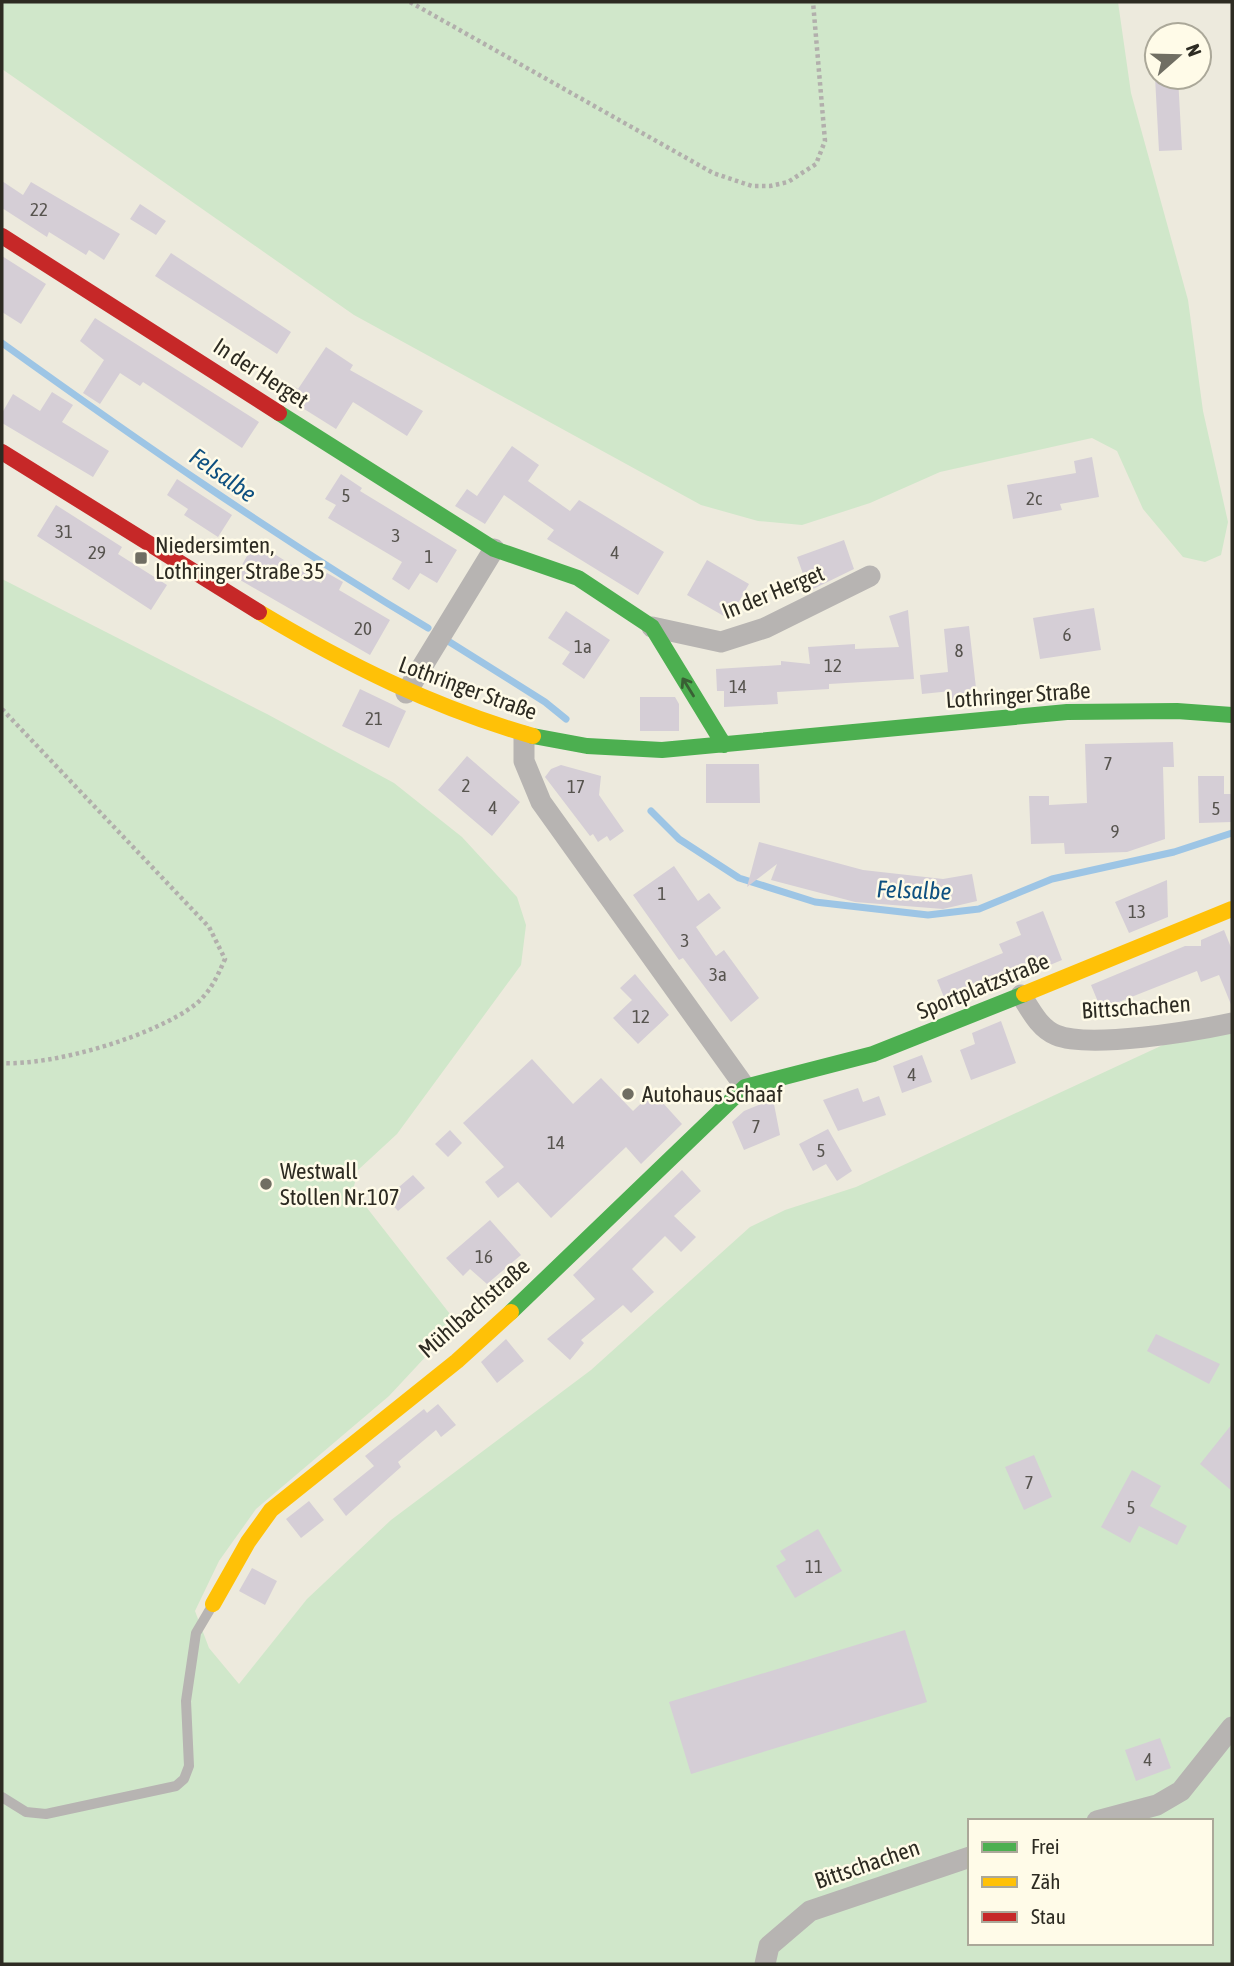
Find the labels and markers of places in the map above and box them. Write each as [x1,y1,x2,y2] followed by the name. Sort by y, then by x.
[155,532,325,584] place label: Niedersimten, Lothringer Straße 35
[133,550,149,566] marker: Niedersimten, Lothringer Straße 35
[642,1081,783,1107] place label: Autohaus Schaaf
[620,1086,636,1102] marker: Autohaus Schaaf
[280,1158,400,1210] place label: Westwall Stollen Nr.107
[258,1176,274,1192] marker: Westwall Stollen Nr.107

